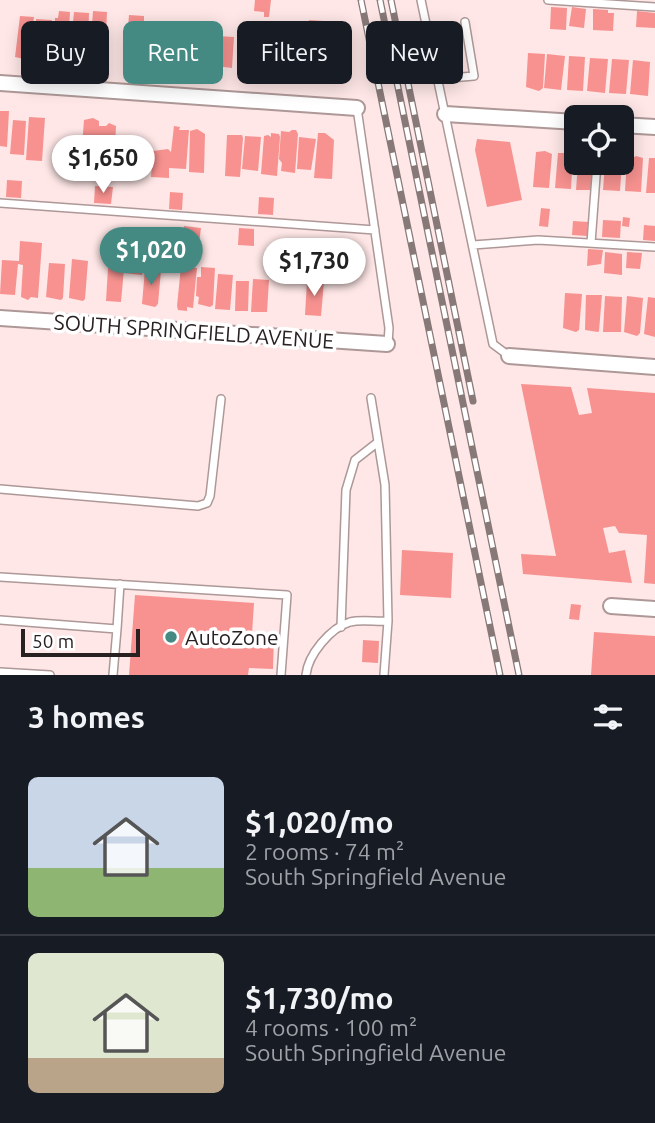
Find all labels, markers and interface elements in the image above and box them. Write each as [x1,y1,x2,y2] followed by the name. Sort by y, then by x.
[21,21,109,84] chip: Buy
[123,21,223,84] chip: Rent
[237,21,352,84] chip: Filters
[366,21,463,84] chip: New
[564,105,634,175] map controls
[564,105,634,175] button: locate
[46,136,160,195] pin: $1,650
[68,145,138,170] text: $1,650
[94,228,208,287] pin: $1,020
[116,237,186,262] text: $1,020
[257,238,371,298] pin: $1,730
[279,248,349,273] text: $1,730
[53,309,335,353] street label: SOUTH SPRINGFIELD AVENUE
[185,625,279,649] place label: AutoZone
[21,626,140,658] scale bar
[163,629,179,645] marker: AutoZone
[32,630,74,652] text: 50 m
[589,698,627,736] icon: filters
[28,700,145,734] text: 3 homes
[84,805,168,889] icon: home
[245,805,394,839] text: $1,020/mo
[245,839,404,864] text: 2 rooms · 74 m²
[245,864,507,889] text: South Springfield Avenue
[84,981,168,1065] icon: home
[245,981,394,1015] text: $1,730/mo
[245,1015,417,1040] text: 4 rooms · 100 m²
[245,1040,507,1065] text: South Springfield Avenue

